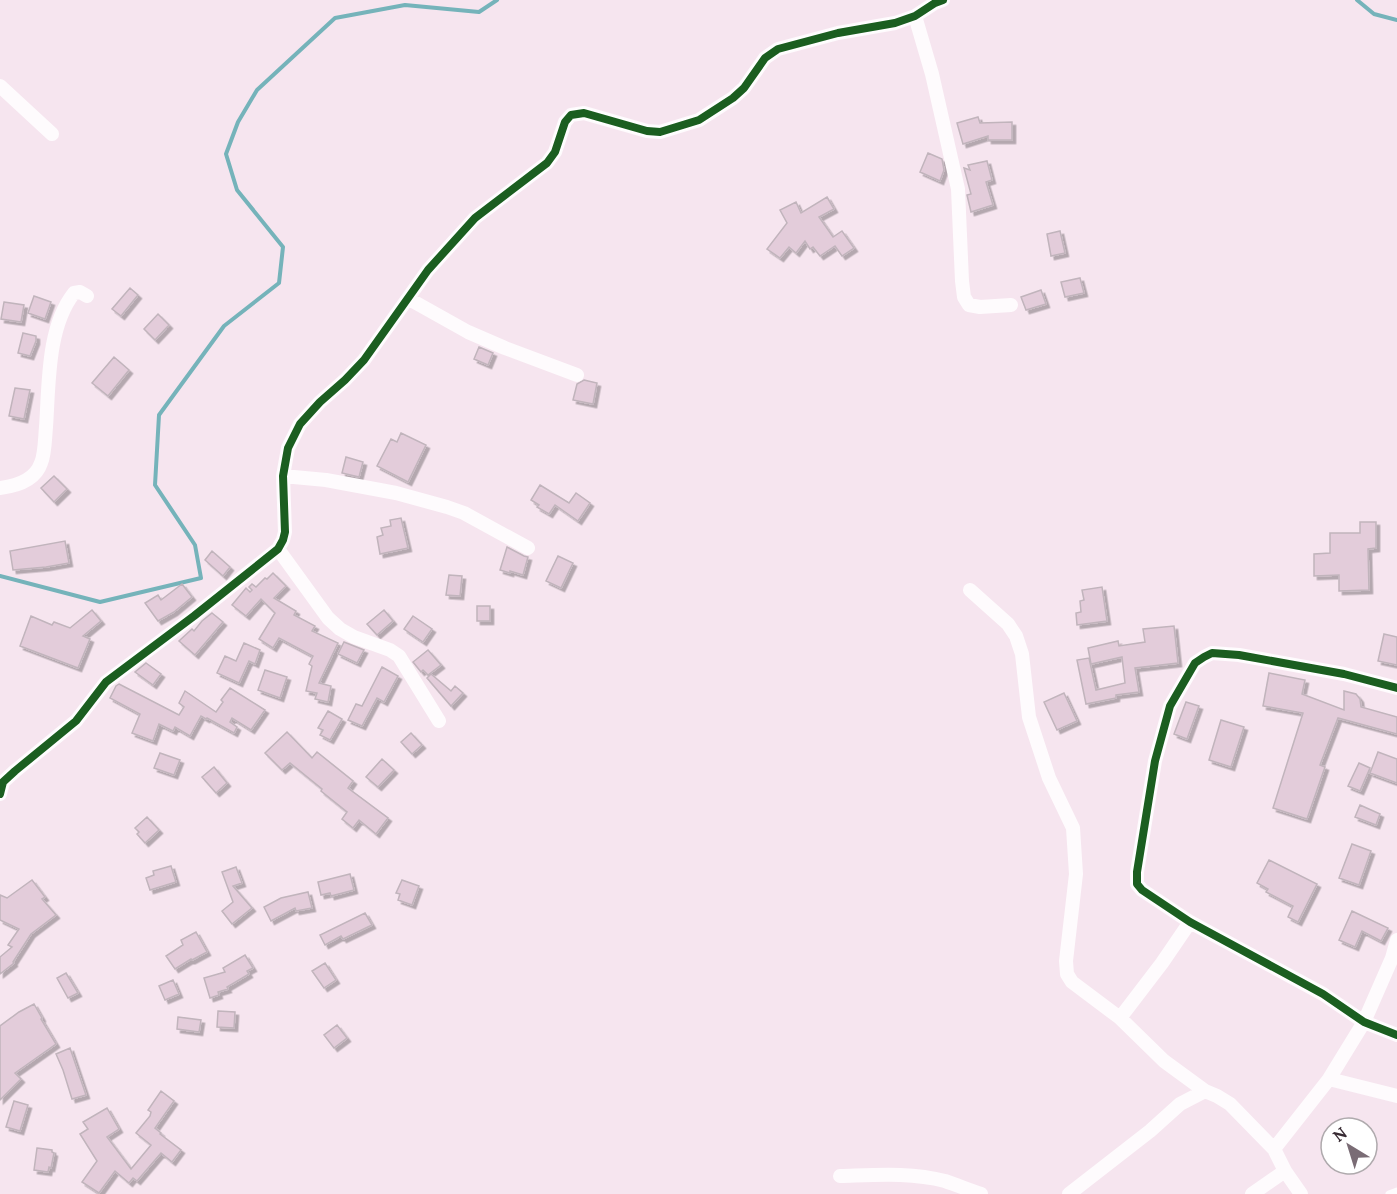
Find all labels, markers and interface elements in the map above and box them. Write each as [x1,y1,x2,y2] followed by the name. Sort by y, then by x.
[1319,1116,1379,1176] north arrow
[1329,1122,1351,1146] text: N

